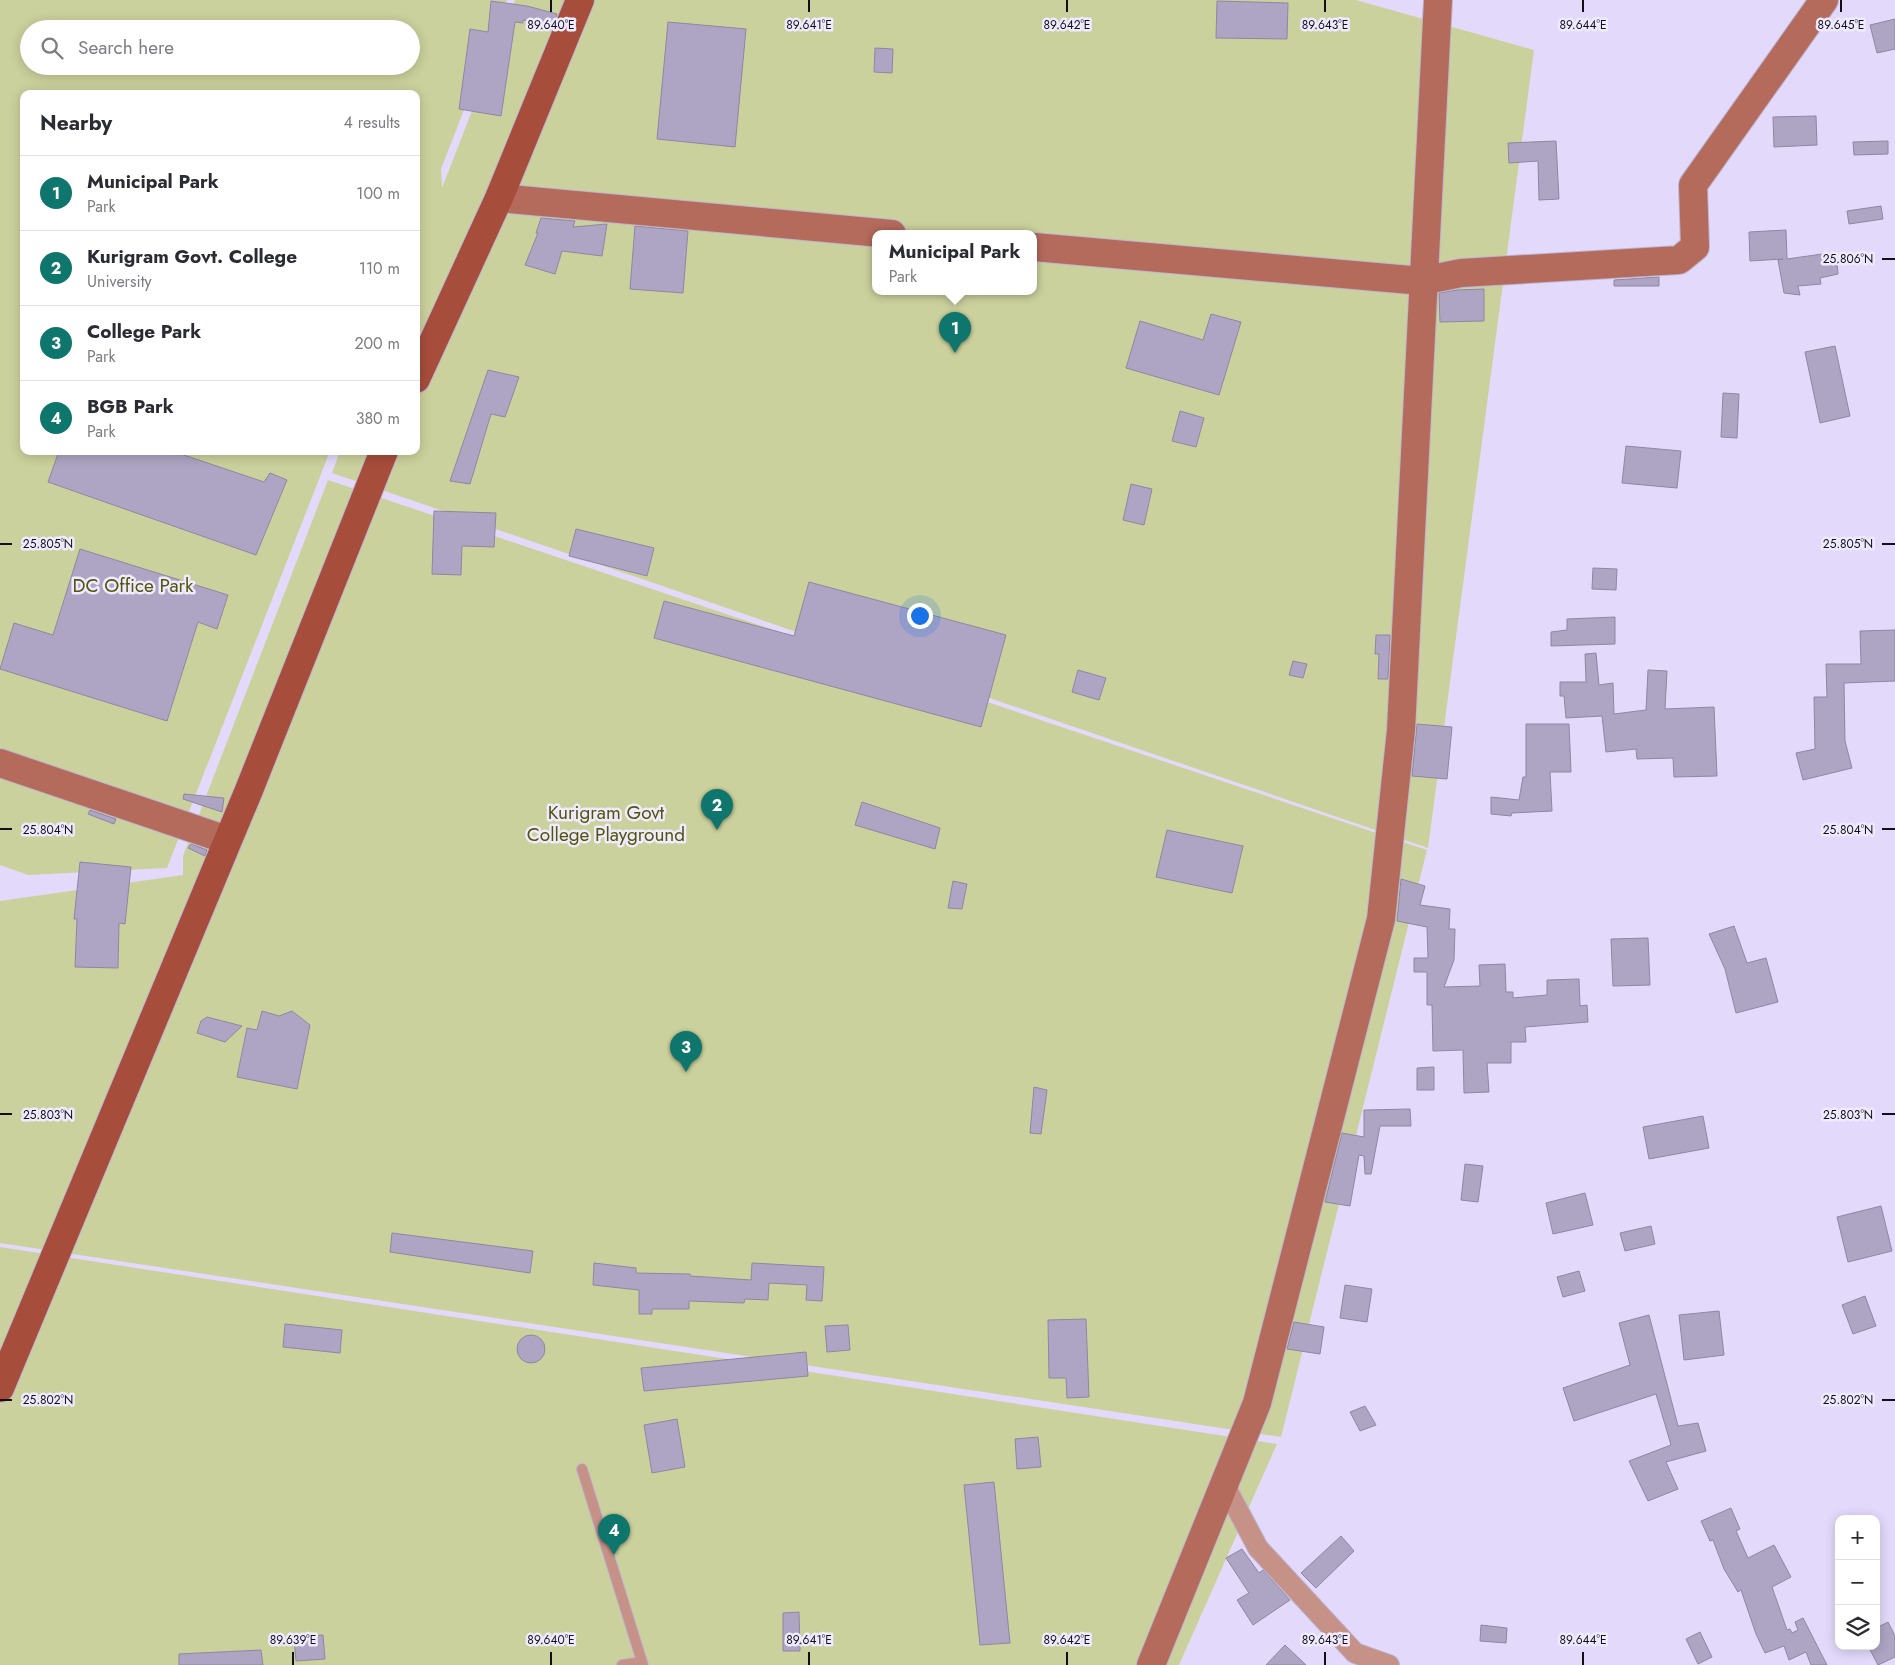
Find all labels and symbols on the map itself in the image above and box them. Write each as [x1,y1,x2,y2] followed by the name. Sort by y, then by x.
[527,16,575,34] text: 89.640°E
[786,16,832,34] text: 89.641°E
[1044,16,1090,34] text: 89.642°E
[1302,16,1348,34] text: 89.643°E
[1559,16,1607,34] text: 89.644°E
[1818,16,1864,34] text: 89.645°E
[1823,250,1873,268] text: 25.806°N
[939,312,971,353] pin: 1
[23,535,73,553] text: 25.805°N
[1823,535,1873,553] text: 25.805°N
[73,572,194,599] park label: DC Office Park
[907,603,933,629] your location
[701,789,733,830] pin: 2
[527,799,685,848] park label: Kurigram Govt College Playground
[23,821,73,839] text: 25.804°N
[1823,821,1873,839] text: 25.804°N
[670,1031,702,1072] pin: 3
[23,1106,73,1124] text: 25.803°N
[1823,1106,1873,1124] text: 25.803°N
[23,1391,73,1409] text: 25.802°N
[1823,1391,1873,1409] text: 25.802°N
[598,1514,630,1555] pin: 4
[270,1631,316,1649] text: 89.639°E
[527,1631,575,1649] text: 89.640°E
[786,1631,832,1649] text: 89.641°E
[1044,1631,1090,1649] text: 89.642°E
[1302,1631,1348,1649] text: 89.643°E
[1559,1631,1607,1649] text: 89.644°E

